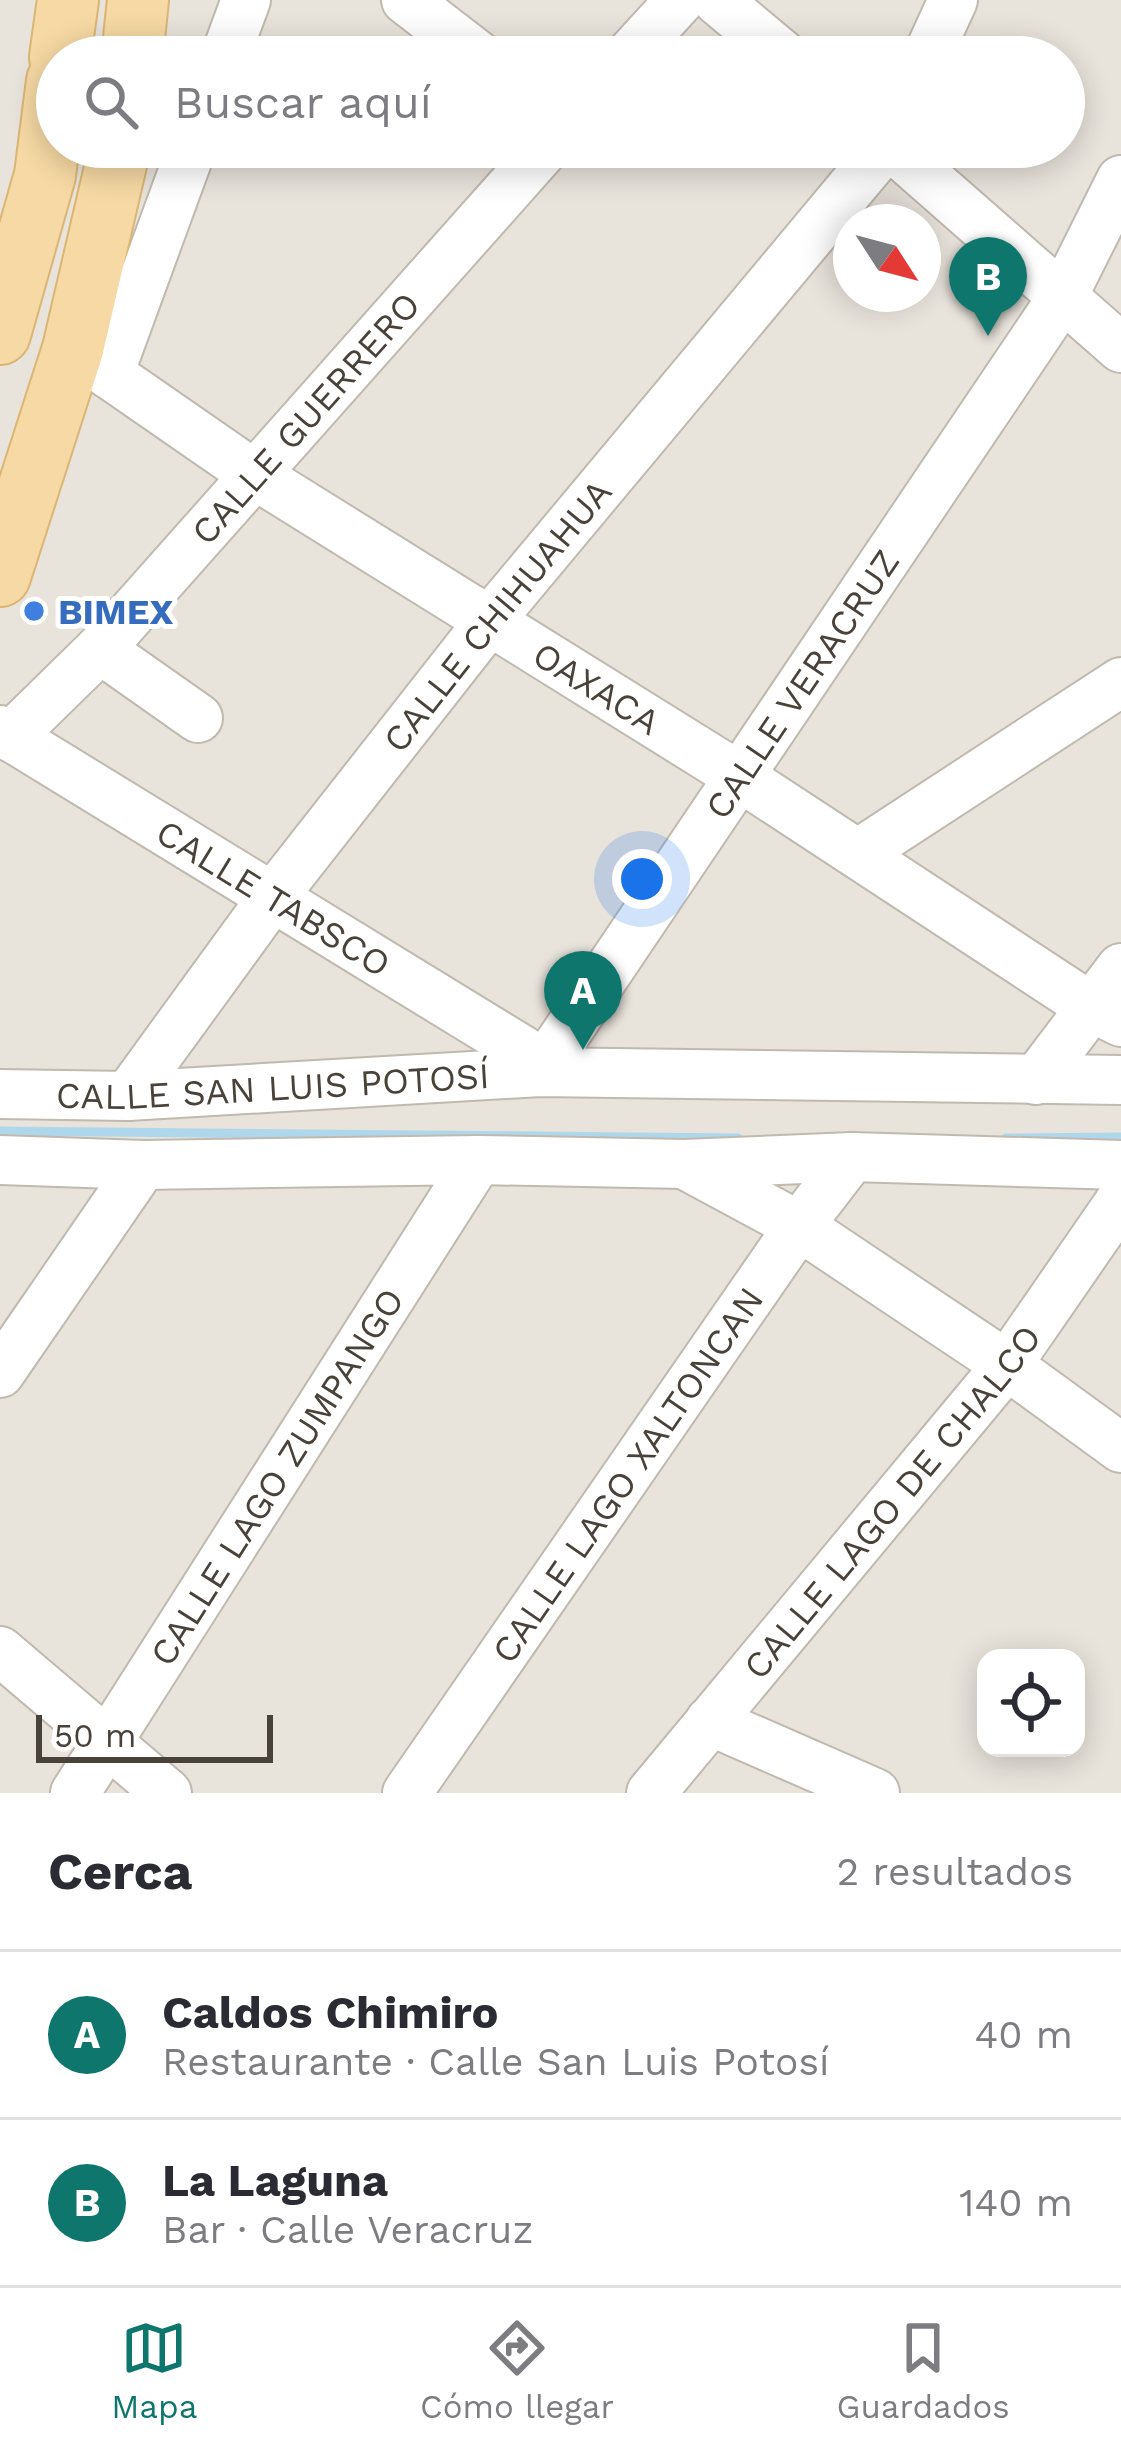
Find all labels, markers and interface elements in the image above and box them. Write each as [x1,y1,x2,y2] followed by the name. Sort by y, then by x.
[36,36,1085,168] search box
[78,69,144,135] icon: search
[174,76,432,129] text: Buscar aquí
[833,204,941,312] north arrow
[949,237,1027,336] pin: B
[183,284,429,553] street label: CALLE GUERRERO
[375,471,620,761] street label: CALLE CHIHUAHUA
[697,542,908,827] street label: CALLE VERACRUZ
[58,591,174,633] place label: BIMEX
[21,598,47,624] marker: BIMEX
[525,633,667,744] street label: OAXACA
[149,811,398,986] street label: CALLE TABSCO
[612,849,672,909] your location
[544,951,622,1050] pin: A
[56,1055,491,1118] street label: CALLE SAN LUIS POTOSÍ
[484,1279,772,1671] street label: CALLE LAGO XALTONCAN
[142,1281,413,1674] street label: CALLE LAGO ZUMPANGO
[735,1318,1050,1688] street label: CALLE LAGO DE CHALCO
[977,1649,1085,1757] map controls
[977,1649,1085,1757] button: locate
[36,1709,273,1762] scale bar
[54,1716,136,1755] text: 50 m
[48,1842,192,1901] text: Cerca
[837,1849,1073,1894] text: 2 resultados
[162,1986,499,2039] text: Caldos Chimiro
[74,2012,100,2057] text: A
[974,2012,1073,2057] text: 40 m
[162,2039,829,2084] text: Restaurante · Calle San Luis Potosí
[162,2154,388,2207] text: La Laguna
[74,2180,100,2225] text: B
[959,2180,1073,2225] text: 140 m
[162,2207,533,2252] text: Bar · Calle Veracruz
[111,2315,197,2426] tab: Mapa
[420,2315,614,2426] tab: Cómo llegar
[837,2315,1010,2426] tab: Guardados

